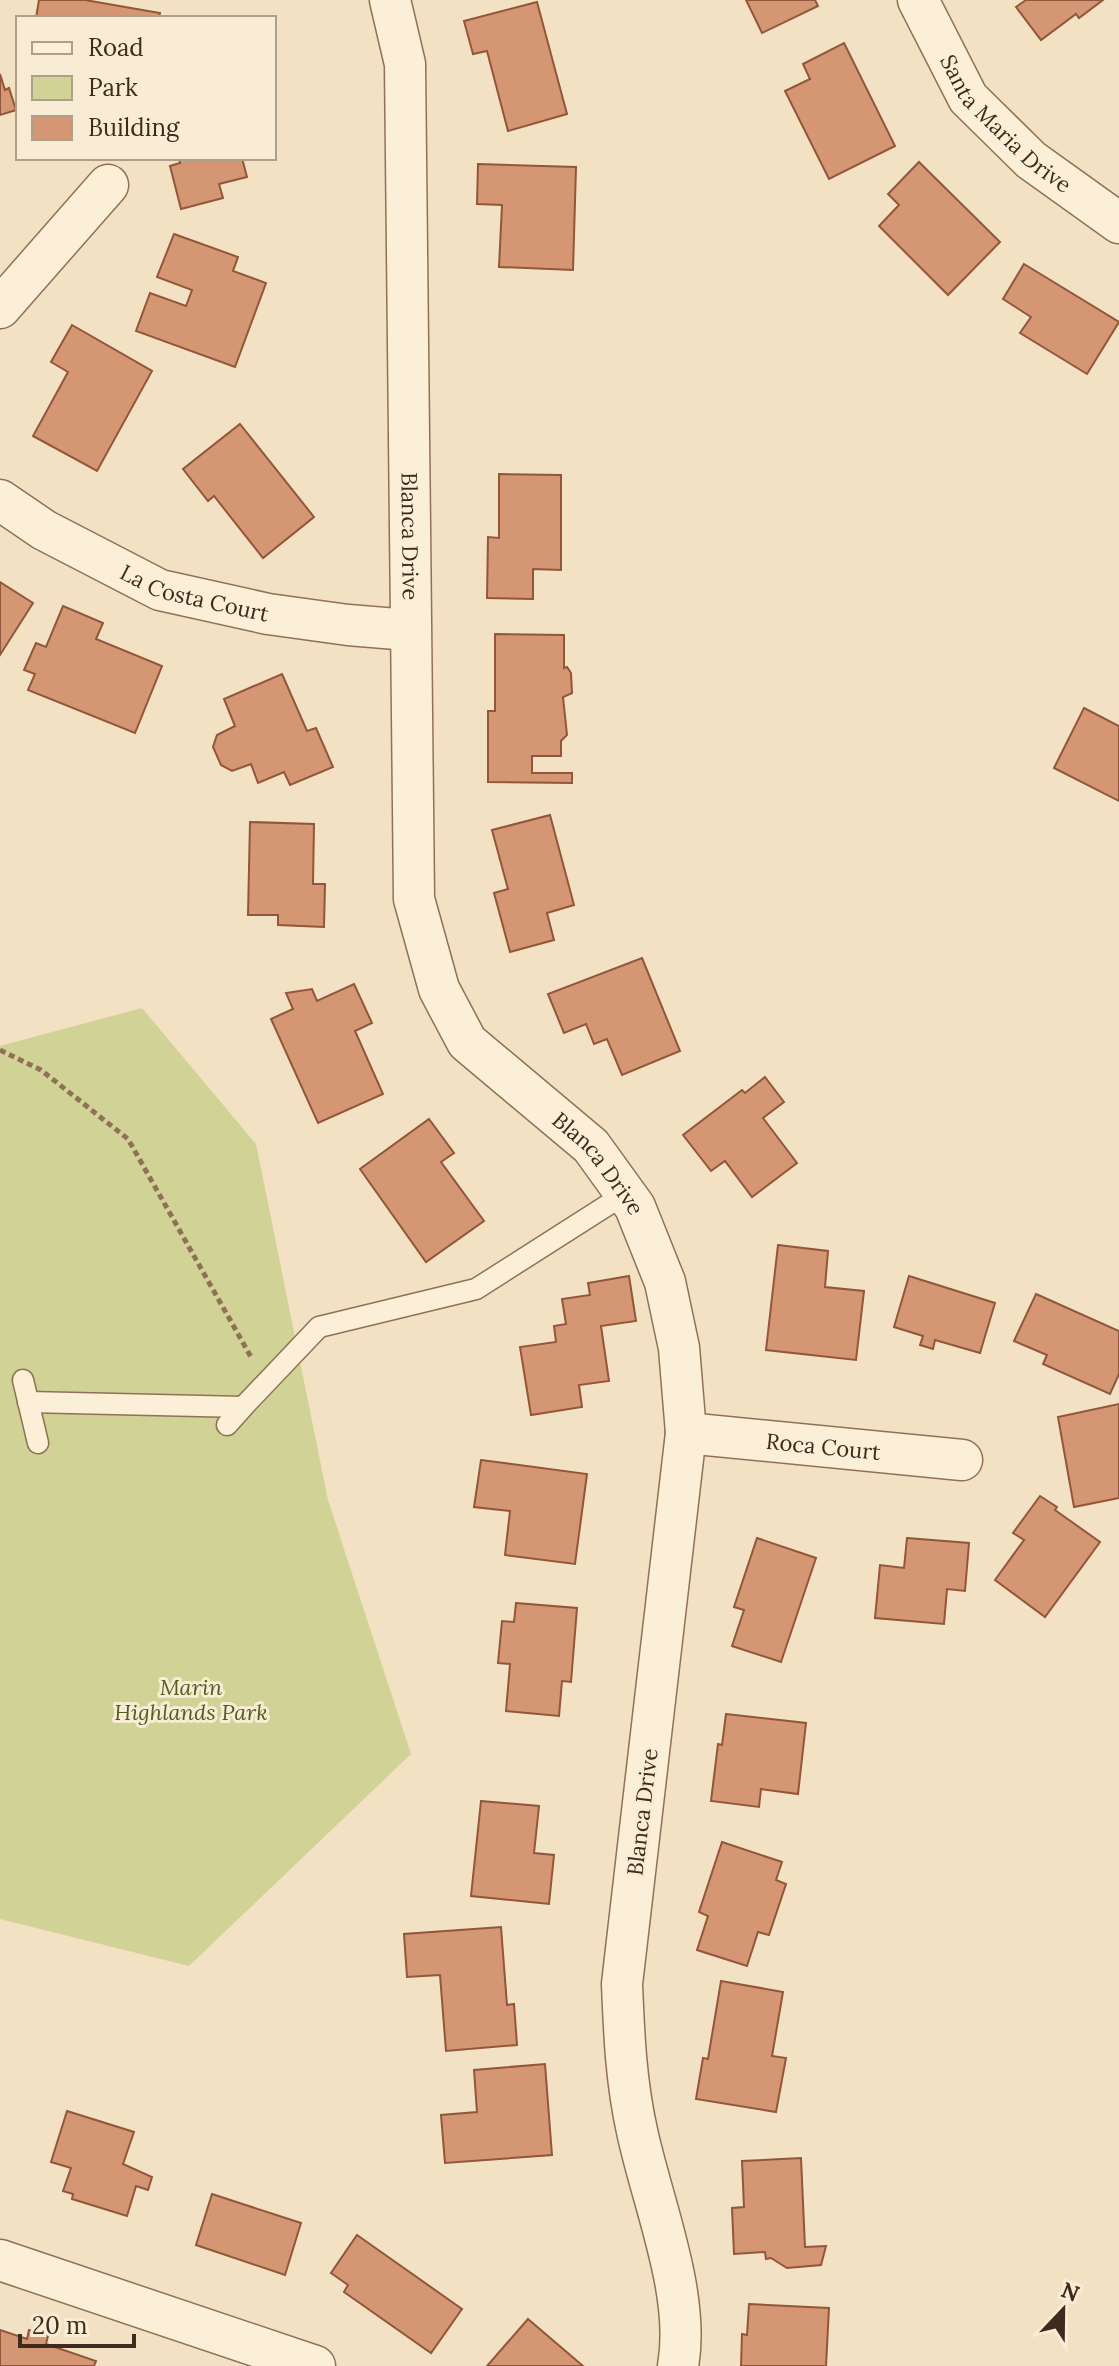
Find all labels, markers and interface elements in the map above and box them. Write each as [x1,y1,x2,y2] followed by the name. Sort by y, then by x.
[16,16,276,160] legend
[88,32,144,63] text: Road
[934,50,1077,199] street label: Santa Maria Drive
[88,72,138,103] text: Park
[88,112,180,143] text: Building
[395,472,425,600] street label: Blanca Drive
[115,558,272,628] street label: La Costa Court
[547,1106,651,1219] street label: Blanca Drive
[765,1427,882,1466] street label: Roca Court
[114,1673,268,1726] park label: Marin Highlands Park
[620,1747,664,1877] street label: Blanca Drive
[1023,2270,1103,2350] north arrow
[1057,2275,1084,2308] text: N
[20,2298,134,2348] scale bar
[32,2310,88,2341] text: 20 m

